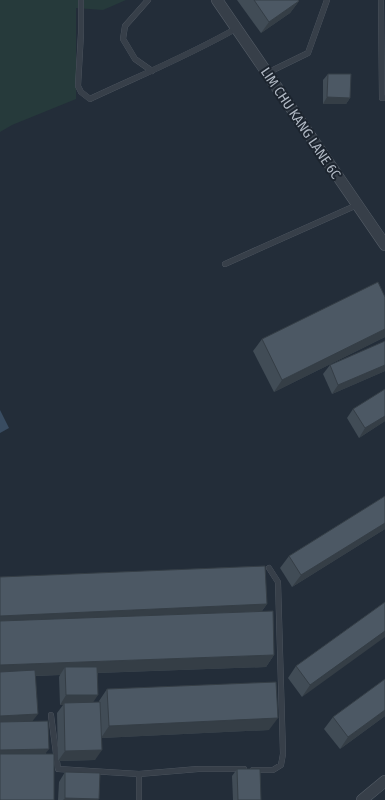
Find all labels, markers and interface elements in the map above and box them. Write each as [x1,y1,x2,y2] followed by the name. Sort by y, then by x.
[257,64,344,182] street label: LIM CHU KANG LANE 6C

